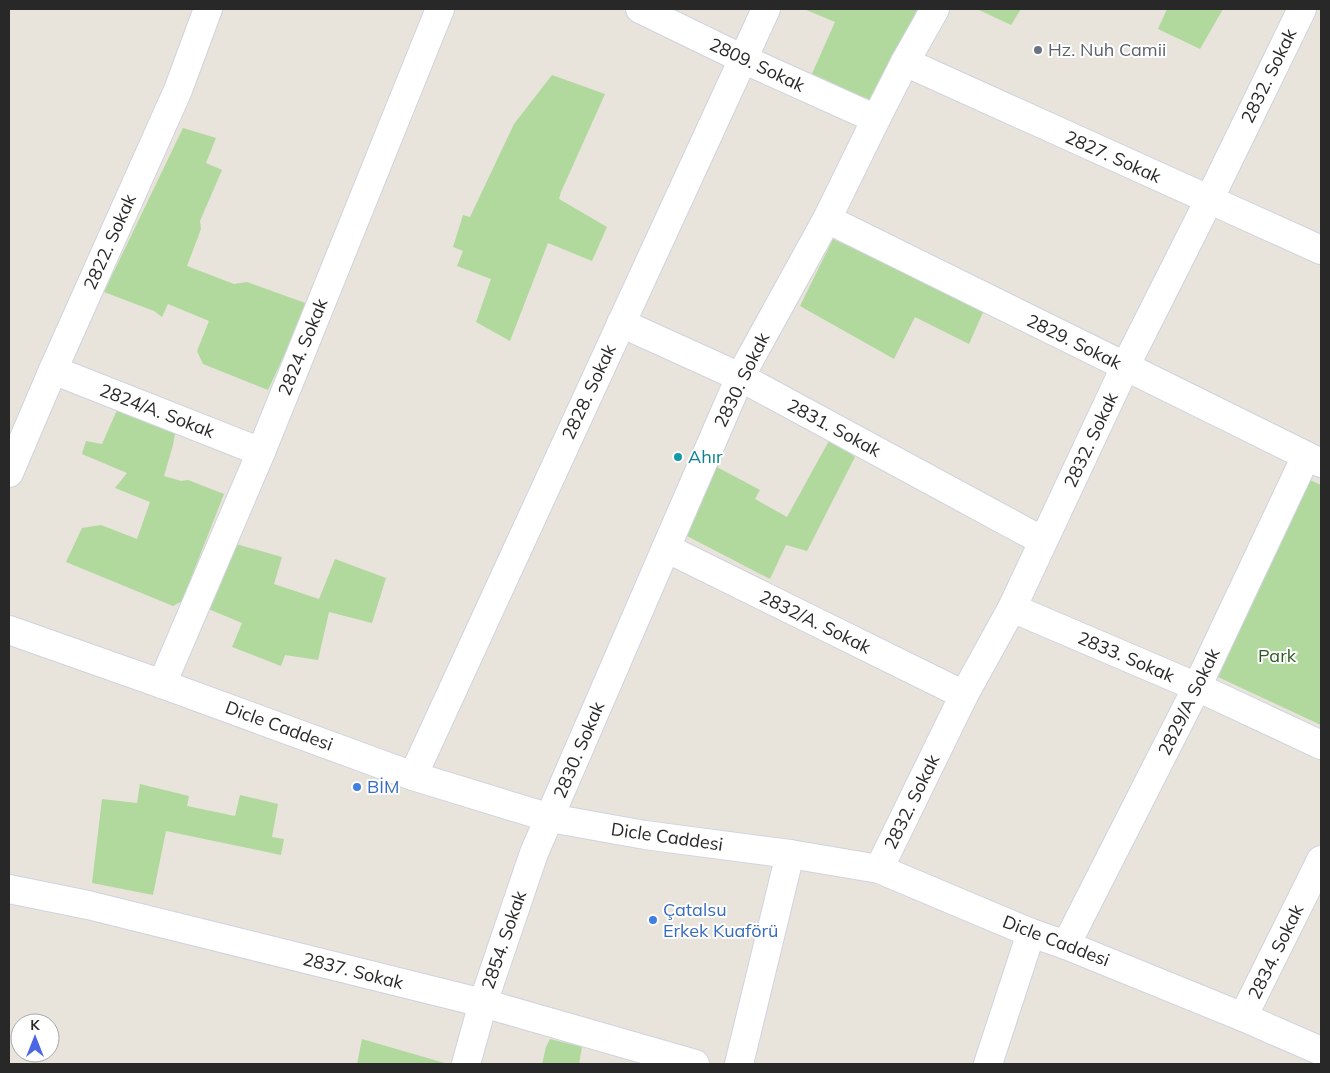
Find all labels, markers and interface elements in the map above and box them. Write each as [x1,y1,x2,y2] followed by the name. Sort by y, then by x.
[1236,24,1302,127] street label: 2832. Sokak
[706,32,809,97] street label: 2809. Sokak
[1048,38,1166,61] place label: Hz. Nuh Camii
[1032,44,1044,56] marker: Hz. Nuh Camii
[1062,125,1165,188] street label: 2827. Sokak
[78,190,141,293] street label: 2822. Sokak
[273,294,333,399] street label: 2824. Sokak
[1023,309,1126,375] street label: 2829. Sokak
[709,328,775,431] street label: 2830. Sokak
[556,340,621,443] street label: 2828. Sokak
[97,378,219,443] street label: 2824/A. Sokak
[1058,388,1123,491] street label: 2832. Sokak
[783,393,886,462] street label: 2831. Sokak
[688,445,723,468] place label: Ahır
[672,451,684,463] marker: Ahır
[756,585,875,659] street label: 2832/A. Sokak
[1074,626,1179,687] street label: 2833. Sokak
[1153,644,1225,759] street label: 2829/A Sokak
[1258,644,1297,667] park label: Park
[222,695,336,756] street label: Dicle Caddesi
[548,697,609,802] street label: 2830. Sokak
[879,750,945,853] street label: 2832. Sokak
[367,775,399,798] place label: BİM
[351,781,363,793] marker: BİM
[610,817,725,856] street label: Dicle Caddesi
[476,887,531,992] street label: 2854. Sokak
[663,898,778,942] place label: Çatalsu Erkek Kuaförü
[1243,900,1309,1003] street label: 2834. Sokak
[999,910,1113,971] street label: Dicle Caddesi
[647,914,659,926] marker: Çatalsu Erkek Kuaförü
[300,947,406,994] street label: 2837. Sokak
[10,1013,60,1063] north arrow
[30,1016,40,1034] text: K

